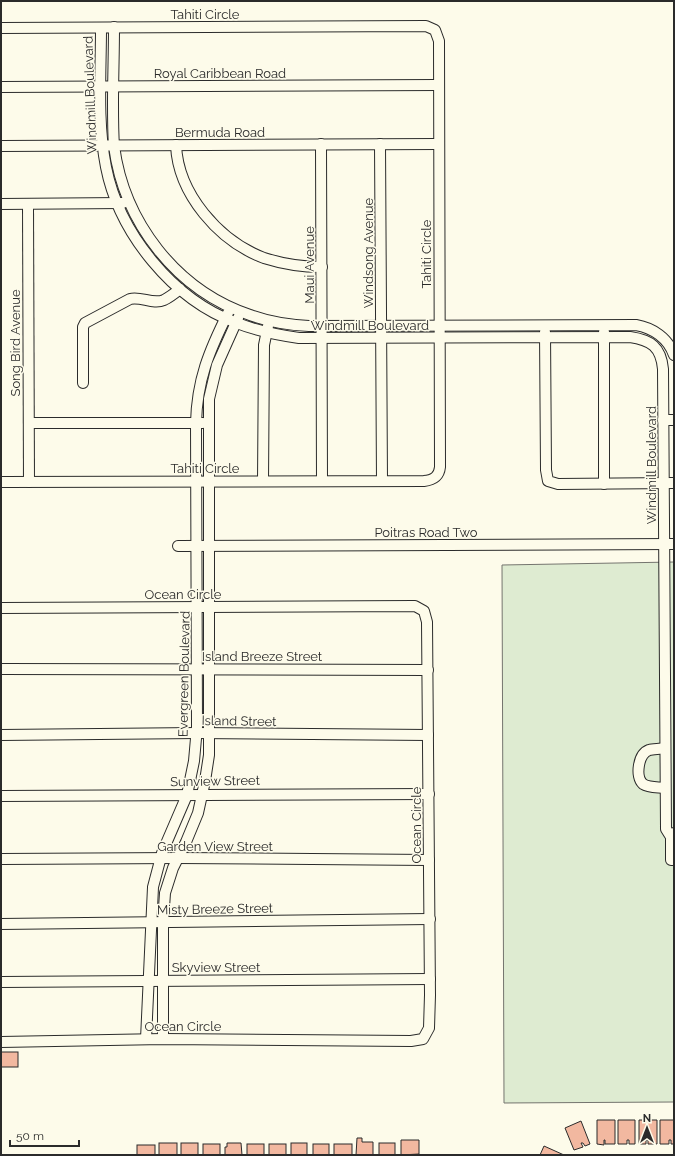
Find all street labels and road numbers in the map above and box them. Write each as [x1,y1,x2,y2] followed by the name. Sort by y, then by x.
[171,7,240,22] street label: Tahiti Circle
[80,36,100,154] street label: Windmill Boulevard
[154,66,286,81] street label: Royal Caribbean Road
[175,125,265,140] street label: Bermuda Road
[361,198,376,308] street label: Windsong Avenue
[419,219,434,289] street label: Tahiti Circle
[302,226,317,304] street label: Maui Avenue
[8,289,23,397] street label: Song Bird Avenue
[311,318,429,333] street label: Windmill Boulevard
[644,406,659,524] street label: Windmill Boulevard
[171,461,240,476] street label: Tahiti Circle
[374,525,478,540] street label: Poitras Road Two
[145,587,222,602] street label: Ocean Circle
[175,611,193,737] street label: Evergreen Boulevard
[202,649,323,664] street label: Island Breeze Street
[201,713,277,729] street label: Island Street
[170,773,261,789] street label: Sunview Street
[409,786,424,863] street label: Ocean Circle
[157,839,273,854] street label: Garden View Street
[157,900,274,918] street label: Misty Breeze Street
[172,960,261,975] street label: Skyview Street
[145,1019,222,1034] street label: Ocean Circle

